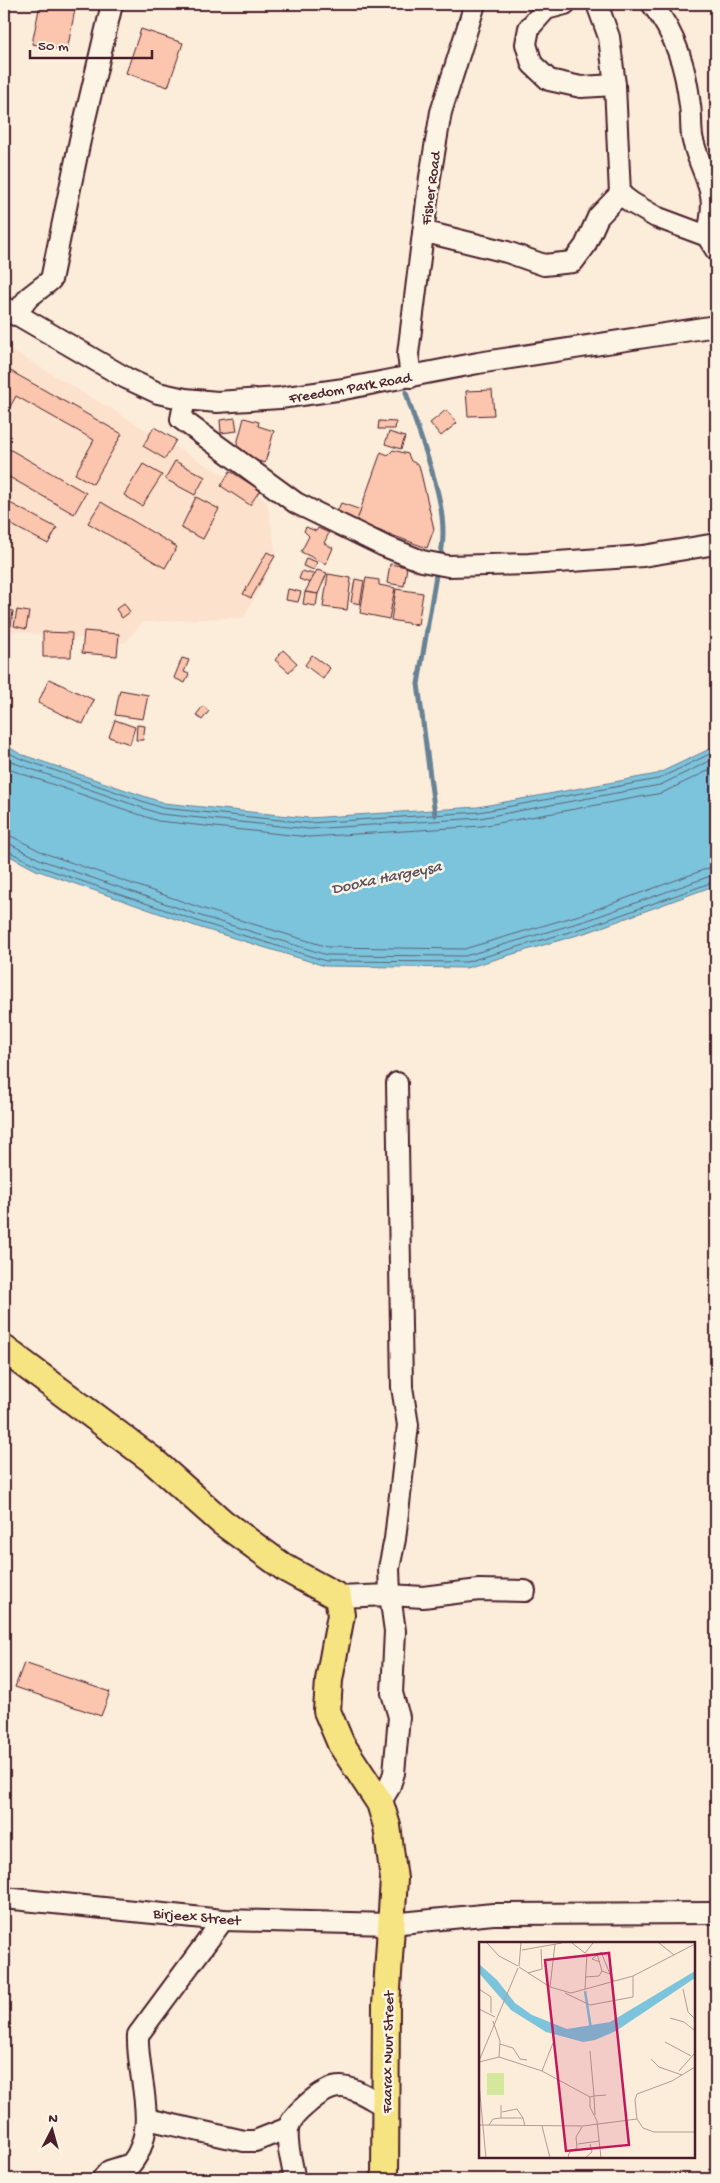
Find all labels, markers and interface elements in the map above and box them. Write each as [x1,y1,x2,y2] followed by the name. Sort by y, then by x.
[30,28,152,60] scale bar
[38,38,69,56] text: 50 m
[418,149,446,227] street label: Fisher Road
[287,369,414,409] street label: Freedom Park Road
[330,858,444,900] water label: Dooxa Hargeysa
[151,1905,243,1931] street label: Birjeex Street
[479,1942,695,2158] inset map
[379,1989,399,2114] street label: Faarax Nuur Street
[28,2106,78,2156] north arrow
[48,2111,59,2128] text: N

